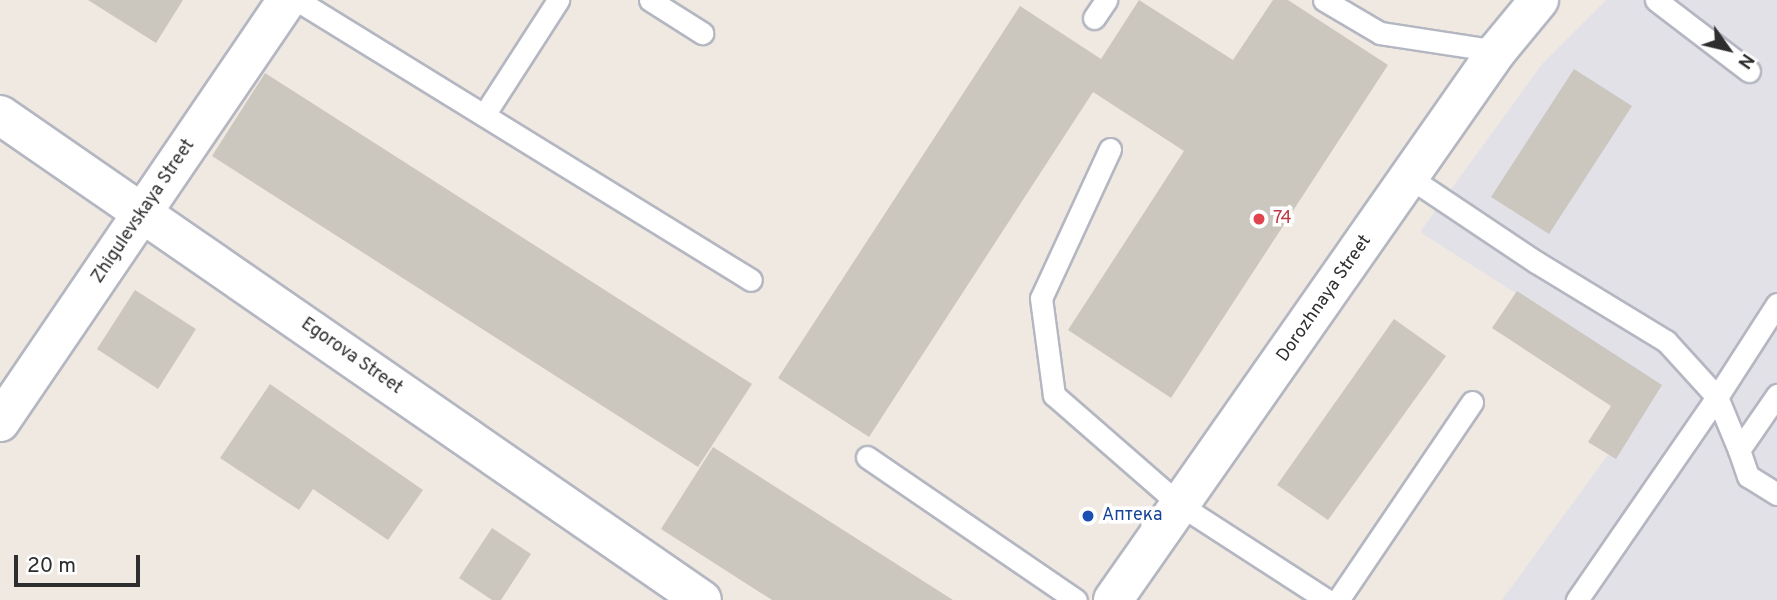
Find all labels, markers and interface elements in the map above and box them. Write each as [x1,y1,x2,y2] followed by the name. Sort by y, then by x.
[1693,14,1763,84] north arrow
[1732,48,1759,73] text: N
[88,136,200,288] street label: Zhigulevskaya Street
[1273,208,1292,230] place label: 74
[1251,211,1267,227] marker: 74
[1273,231,1377,367] street label: Dorozhnaya Street
[296,314,406,400] street label: Egorova Street
[1102,505,1163,527] place label: Аптека
[1080,508,1096,524] marker: Аптека
[18,540,144,584] scale bar
[27,553,76,580] text: 20 m

